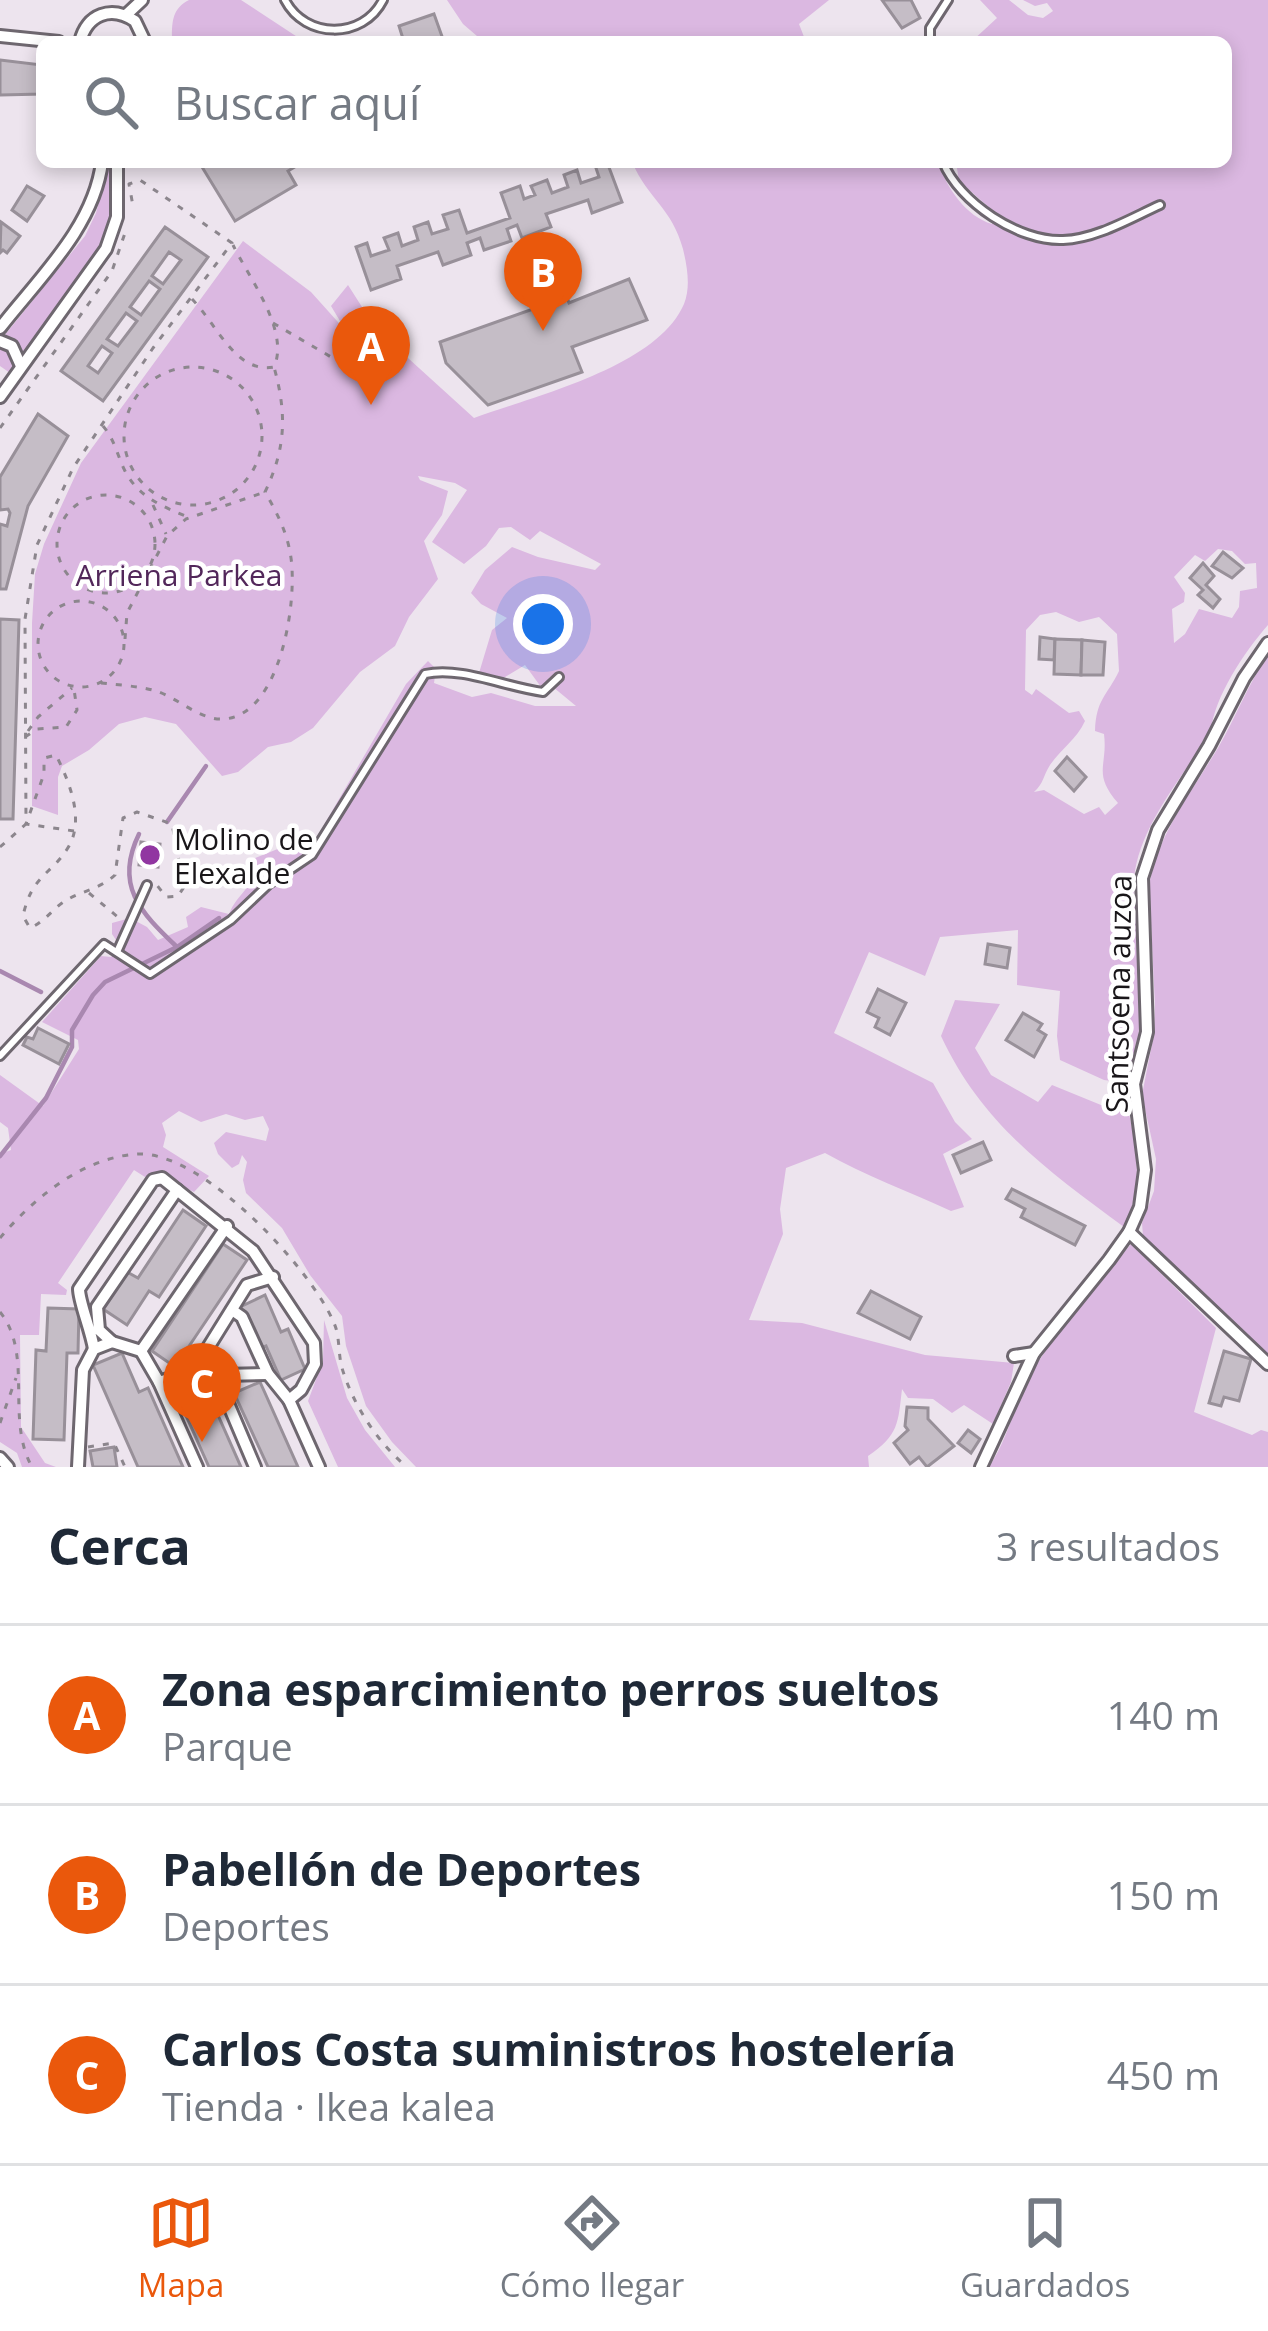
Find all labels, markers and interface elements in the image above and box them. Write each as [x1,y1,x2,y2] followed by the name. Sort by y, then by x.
[36,36,1232,168] search box
[78,69,144,135] icon: search
[174,72,420,133] text: Buscar aquí
[504,232,582,331] pin: B
[332,306,410,405] pin: A
[75,554,283,595] park label: Arriena Parkea
[513,594,573,654] your location
[174,818,314,893] place label: Molino de Elexalde
[137,842,163,868] marker: Molino de Elexalde
[1095,875,1141,1113] street label: Santsoena auzoa
[163,1343,241,1442] pin: C
[48,1510,191,1580] text: Cerca
[996,1519,1220,1572] text: 3 resultados
[162,1658,939,1719] text: Zona esparcimiento perros sueltos
[74,1688,100,1741] text: A
[1107,1688,1220,1741] text: 140 m
[162,1719,293,1772] text: Parque
[162,1838,641,1899] text: Pabellón de Deportes
[74,1868,100,1921] text: B
[1107,1868,1220,1921] text: 150 m
[162,1899,330,1952] text: Deportes
[162,2018,956,2079] text: Carlos Costa suministros hostelería
[75,2048,99,2101] text: C
[1107,2048,1220,2101] text: 450 m
[162,2079,496,2132] text: Tienda · Ikea kalea
[138,2190,224,2307] tab: Mapa
[500,2190,684,2307] tab: Cómo llegar
[960,2190,1130,2307] tab: Guardados

